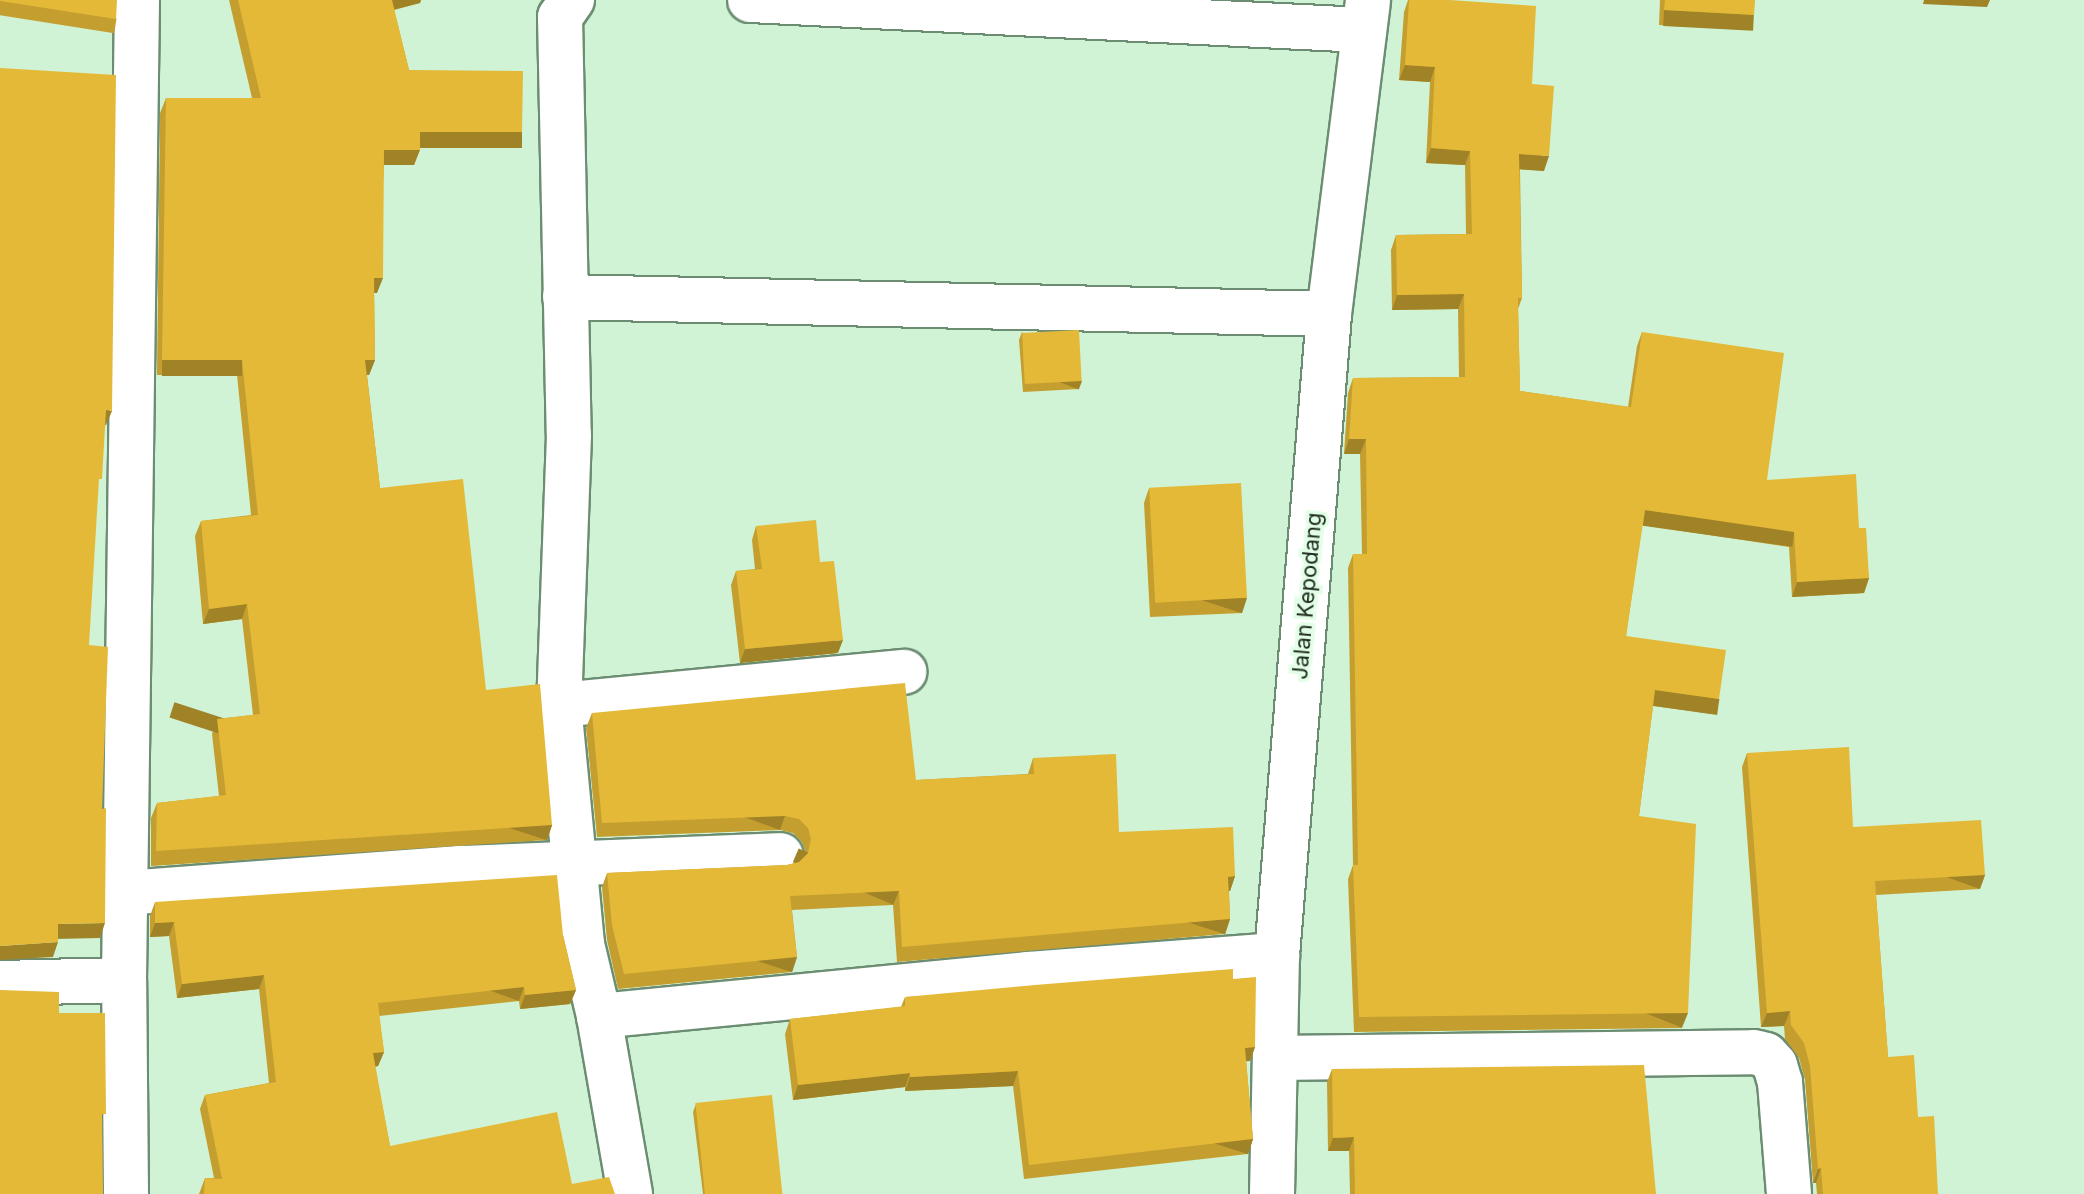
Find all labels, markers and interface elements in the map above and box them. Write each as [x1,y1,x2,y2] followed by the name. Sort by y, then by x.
[1287,511,1327,681] street label: Jalan Kepodang

